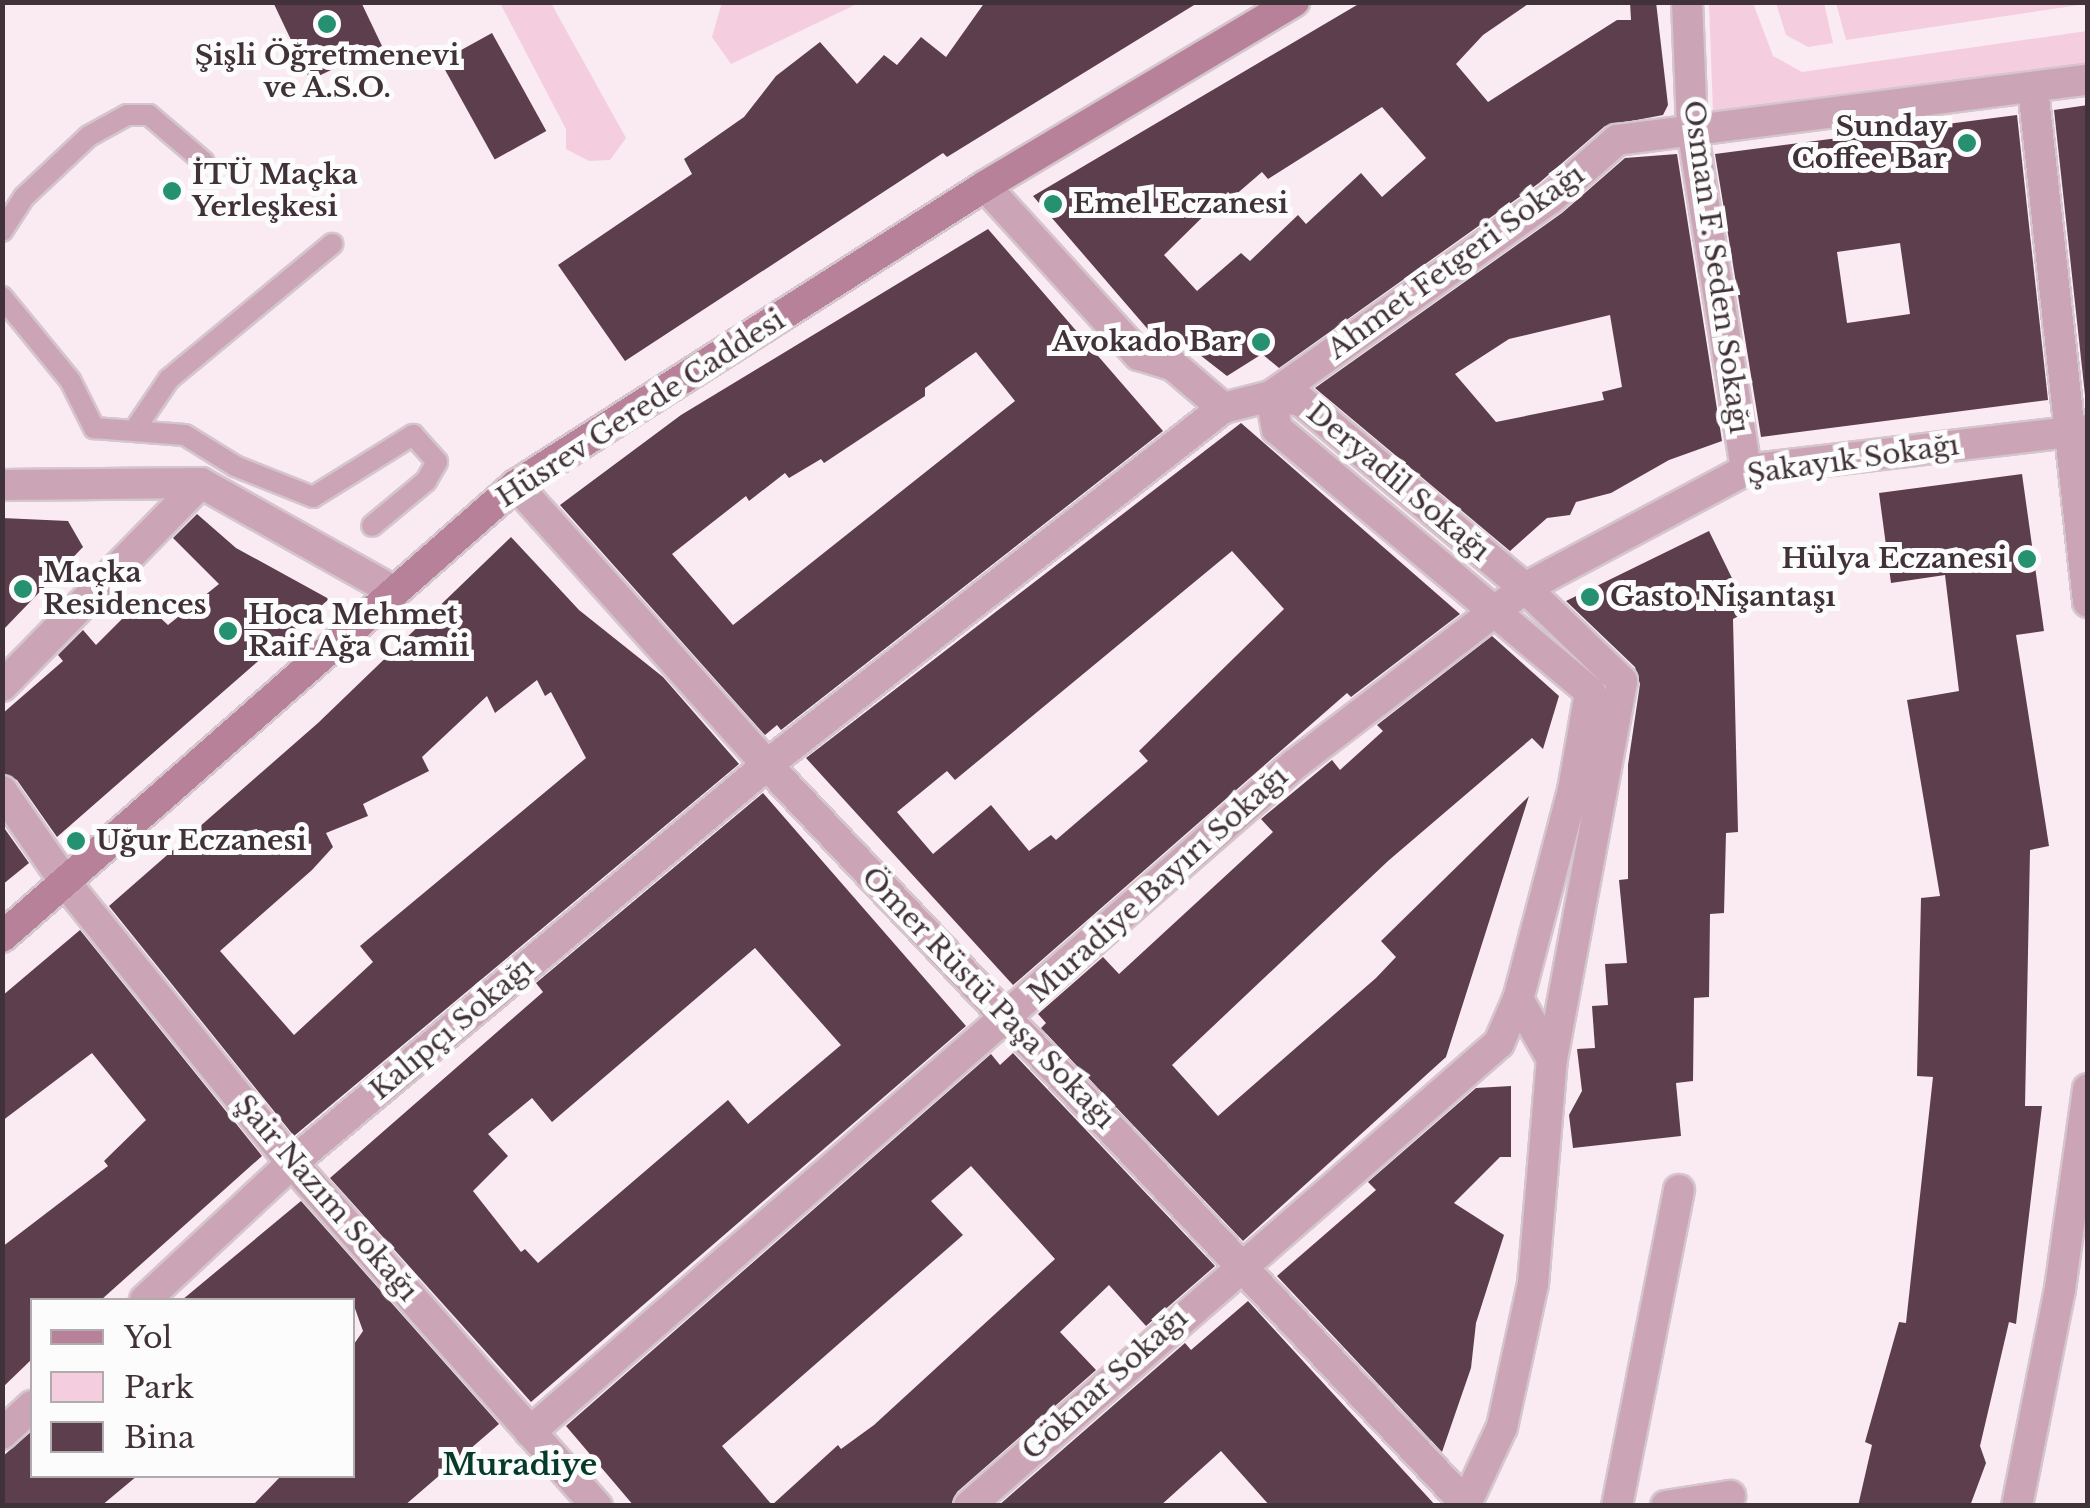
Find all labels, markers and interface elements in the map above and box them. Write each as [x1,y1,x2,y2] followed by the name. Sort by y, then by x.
[316,13,338,35] marker: Şişli Öğretmenevi ve A.S.O.
[195,39,459,105] place label: Şişli Öğretmenevi ve A.S.O.
[1676,98,1756,436] street label: Osman F. Seden Sokağı
[1792,110,1947,176] place label: Sunday Coffee Bar
[1956,132,1978,154] marker: Sunday Coffee Bar
[192,158,358,224] place label: İTÜ Maçka Yerleşkesi
[1321,158,1591,366] street label: Ahmet Fetgeri Sokağı
[161,180,183,202] marker: İTÜ Maçka Yerleşkesi
[1073,187,1288,221] place label: Emel Eczanesi
[1042,193,1064,215] marker: Emel Eczanesi
[490,303,792,515] street label: Hüsrev Gerede Caddesi
[1052,325,1241,359] place label: Avokado Bar
[1250,331,1272,353] marker: Avokado Bar
[1300,396,1496,568] street label: Deryadil Sokağı
[1745,428,1961,492] street label: Şakayık Sokağı
[1781,542,2007,576] place label: Hülya Eczanesi
[2016,548,2038,570] marker: Hülya Eczanesi
[43,556,207,622] place label: Maçka Residences
[12,578,34,600] marker: Maçka Residences
[1610,580,1836,614] place label: Gasto Nişantaşı
[1579,586,1601,608] marker: Gasto Nişantaşı
[248,598,470,664] place label: Hoca Mehmet Raif Ağa Camii
[217,620,239,642] marker: Hoca Mehmet Raif Ağa Camii
[1021,760,1295,1010] street label: Muradiye Bayırı Sokağı
[96,824,307,858] place label: Uğur Eczanesi
[65,830,87,852] marker: Uğur Eczanesi
[854,860,1122,1136] street label: Ömer Rüstü Paşa Sokağı
[363,951,541,1107] street label: Kalıpçı Sokağı
[227,1088,425,1308] street label: Şair Nazım Sokağı
[30,1298,355,1478] legend
[1015,1301,1195,1467] street label: Göknar Sokağı
[124,1319,172,1356] text: Yol
[124,1369,194,1406] text: Park
[124,1419,195,1456] text: Bina
[443,1447,597,1483] district label: Muradiye

